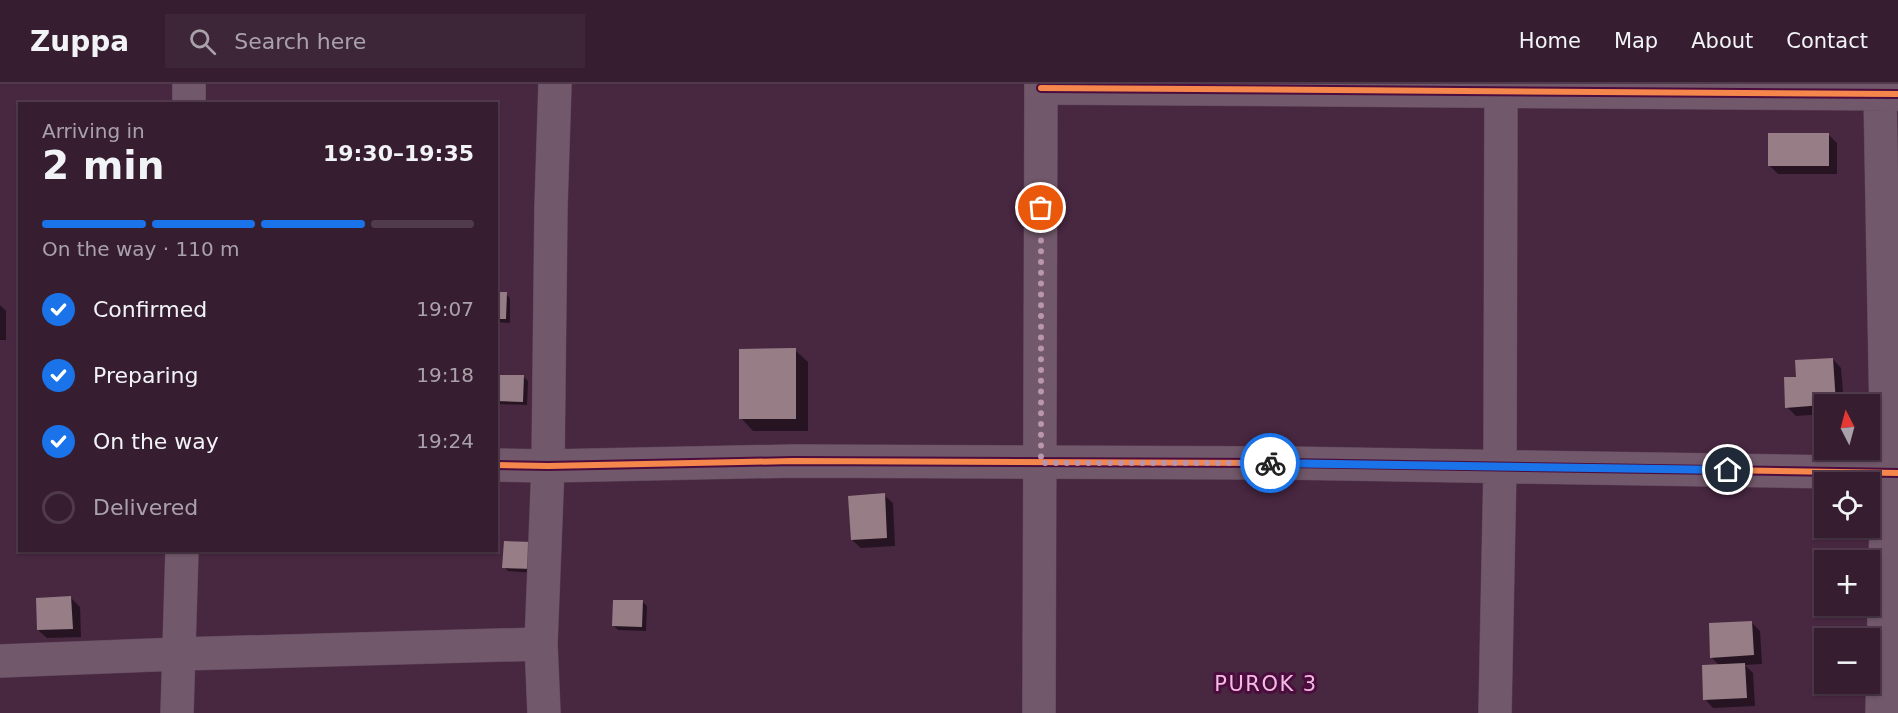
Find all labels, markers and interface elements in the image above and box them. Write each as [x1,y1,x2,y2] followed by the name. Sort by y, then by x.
[165,14,585,68] search box
[30,25,129,58] text: Zuppa
[186,25,219,58] icon: search
[234,29,366,54] text: Search here
[1519,29,1581,53] text: Home
[1614,29,1658,53] text: Map
[1691,29,1753,53] text: About
[1786,29,1868,53] text: Contact
[42,119,145,143] text: Arriving in
[323,141,474,166] text: 19:30–19:35
[42,143,164,188] text: 2 min
[1015,182,1066,233] pin
[1024,191,1057,224] icon: bag
[42,237,240,261] text: On the way · 110 m
[42,293,75,326] icon: check
[93,297,207,322] text: Confirmed
[416,297,474,321] text: 19:07
[42,359,75,392] icon: check
[93,363,199,388] text: Preparing
[416,363,474,387] text: 19:18
[1814,394,1880,460] north arrow
[1814,394,1880,694] map controls
[42,425,75,458] icon: check
[93,429,219,454] text: On the way
[416,429,474,453] text: 19:24
[1240,433,1300,493] courier
[1702,444,1753,495] pin
[1254,447,1287,480] icon: bike
[1711,453,1744,486] icon: home
[1814,472,1880,538] button: locate
[93,495,198,520] text: Delivered
[1814,550,1880,616] button: +
[1814,628,1880,694] button: −
[1214,672,1318,696] district label: PUROK 3

